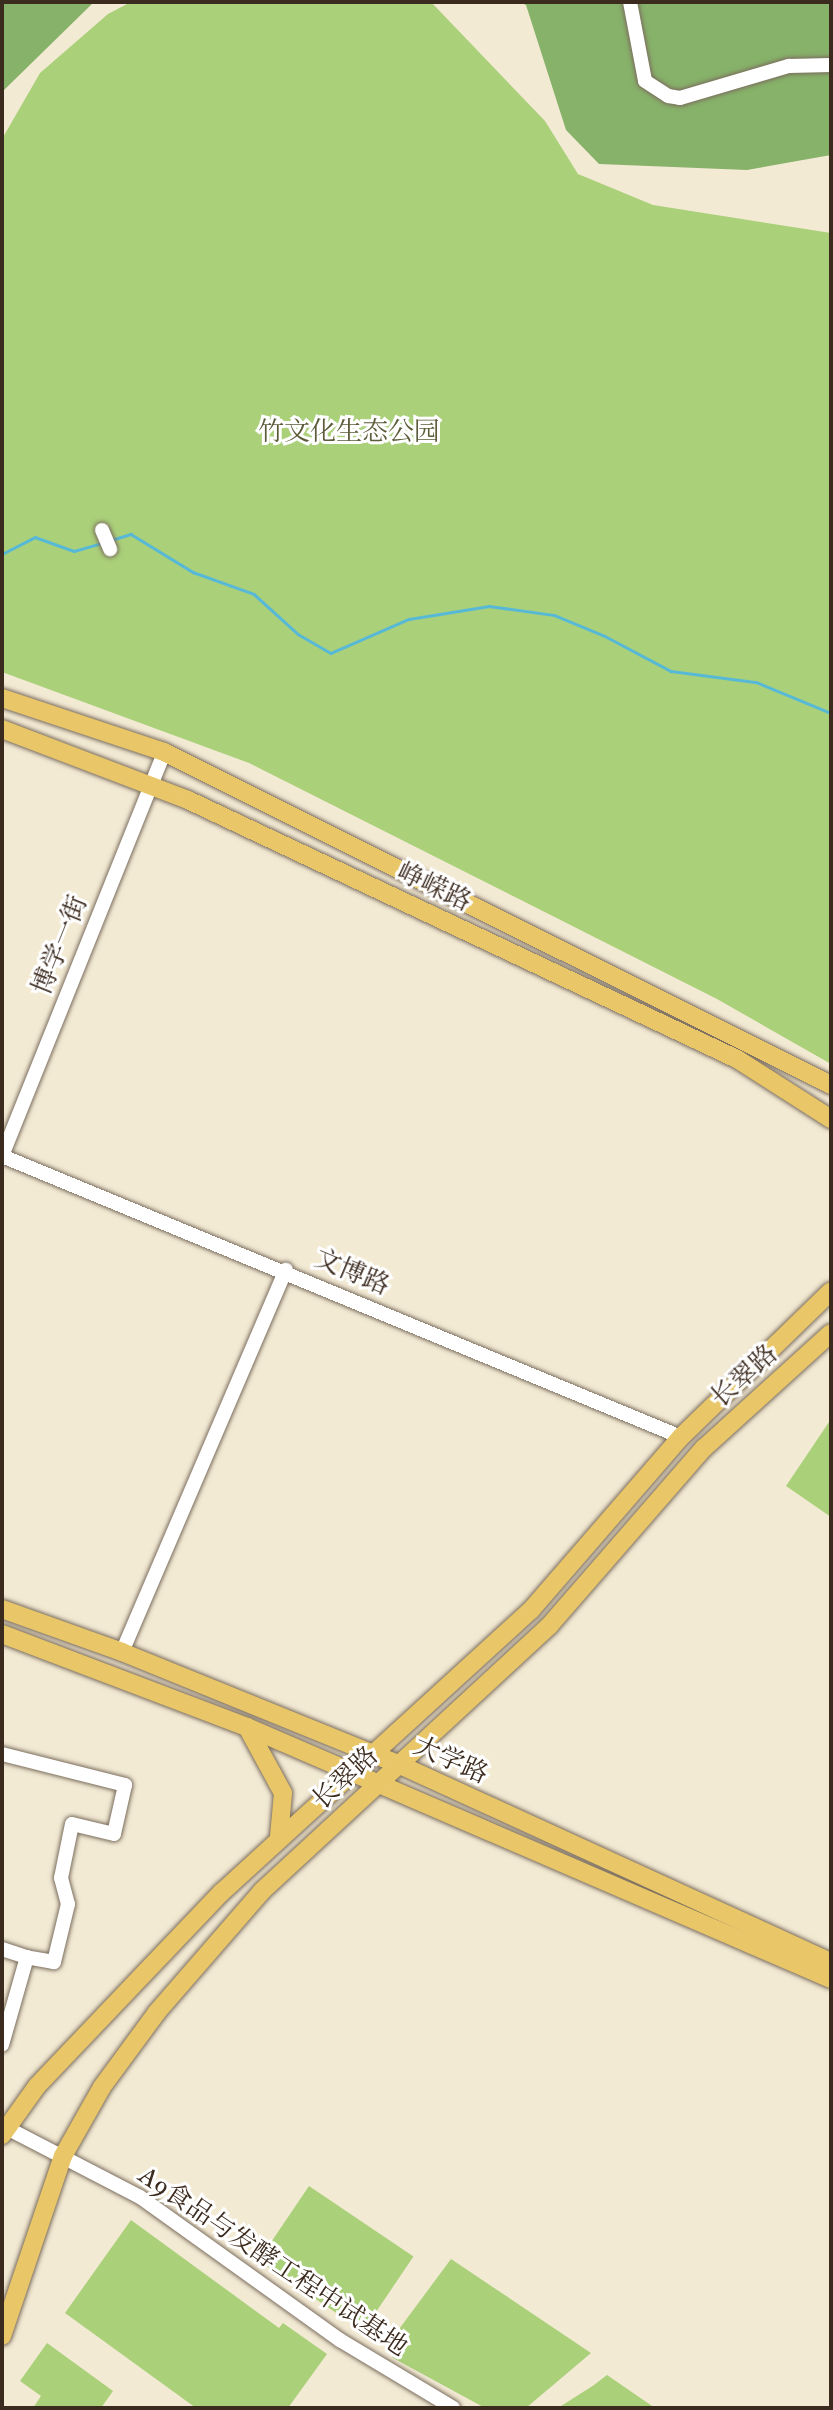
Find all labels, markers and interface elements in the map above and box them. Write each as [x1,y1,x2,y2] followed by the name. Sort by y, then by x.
[258,416,440,448] park label: 竹文化生态公园
[392,856,476,918] street label: 峥嵘路
[26,891,94,999] street label: 博学一街
[310,1242,394,1302] street label: 文博路
[705,1338,783,1414] street label: 长翠路
[409,1730,493,1790] street label: 大学路
[306,1740,384,1816] street label: 长翠路
[133,2159,413,2363] street label: A9食品与发酵工程中试基地

